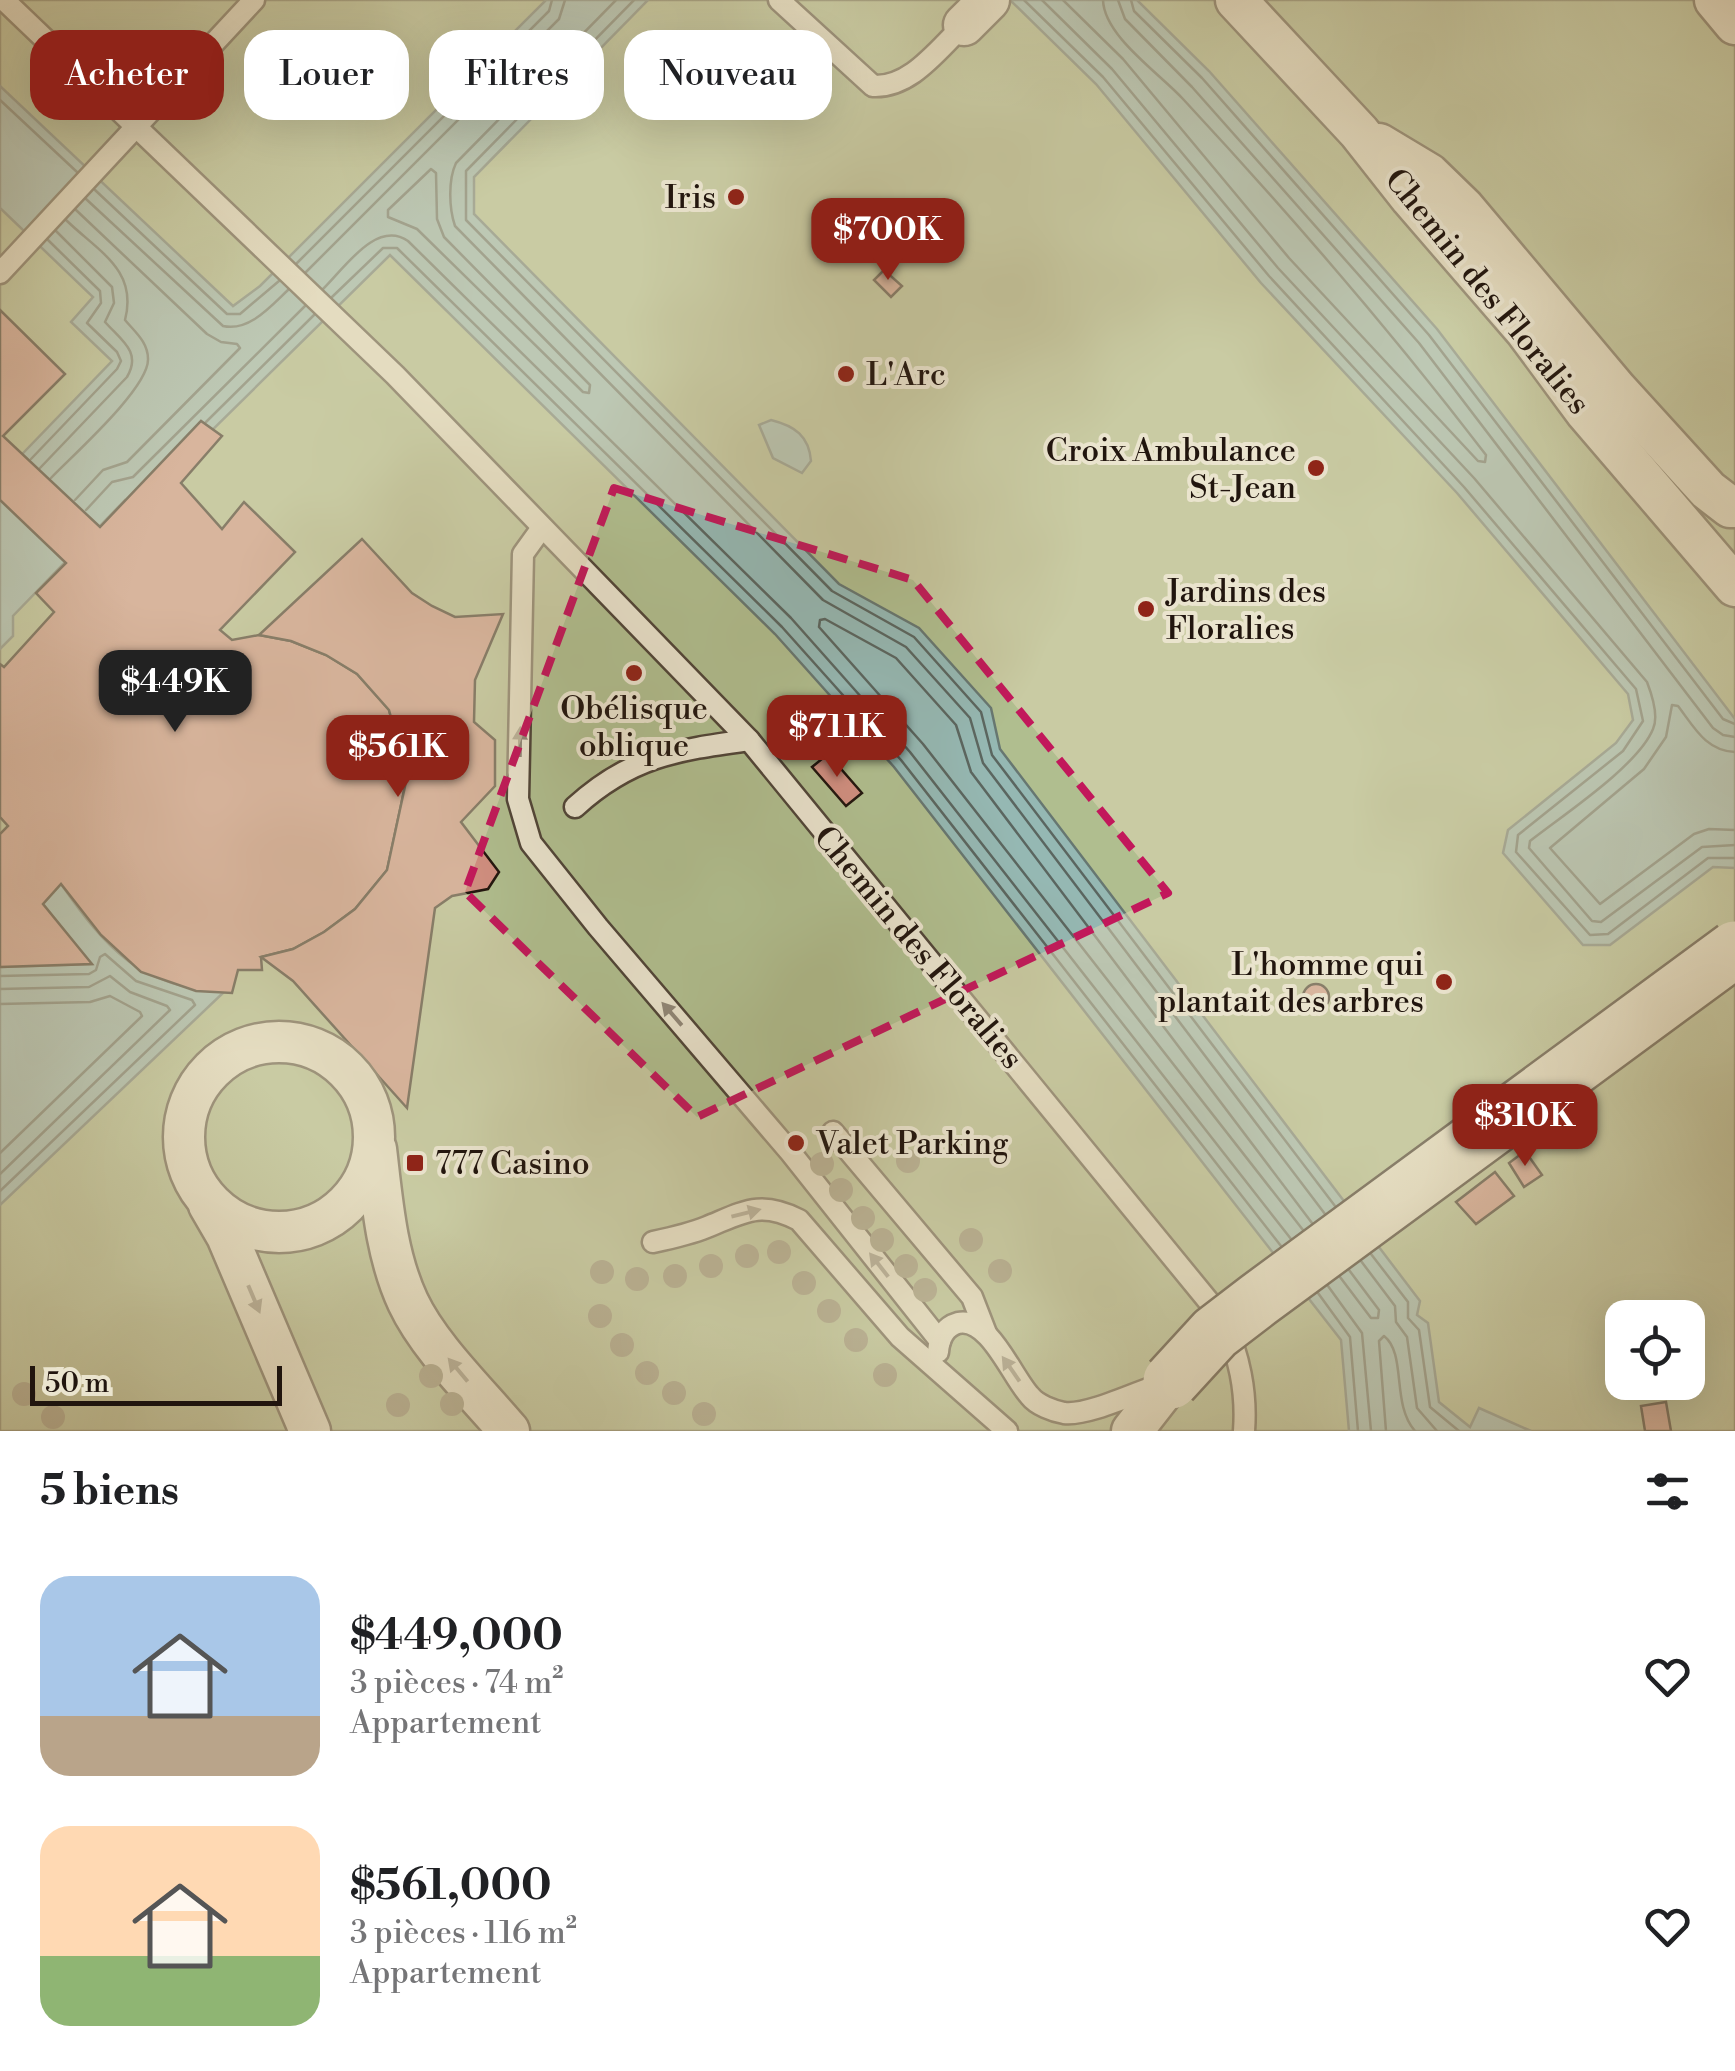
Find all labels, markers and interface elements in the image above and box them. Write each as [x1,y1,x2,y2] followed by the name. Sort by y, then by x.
[30,30,224,120] chip: Acheter
[244,30,409,120] chip: Louer
[429,30,604,120] chip: Filtres
[624,30,832,120] chip: Nouveau
[1376,161,1599,423] street label: Chemin des Floralies
[665,178,716,218] place label: Iris
[725,186,747,208] marker: Iris
[818,198,958,283] pin: $700K
[833,210,943,250] text: $700K
[866,355,946,395] place label: L'Arc
[835,363,857,385] marker: L'Arc
[1046,431,1296,508] place label: Croix Ambulance St-Jean
[1305,457,1327,479] marker: Croix Ambulance St-Jean
[1165,572,1326,649] place label: Jardins des Floralies
[1135,598,1157,620] marker: Jardins des Floralies
[105,650,245,735] pin: $449K
[121,662,229,702] text: $449K
[623,662,645,684] marker: Obélisque oblique
[560,689,708,766] place label: Obélisque oblique
[767,695,907,780] pin: $711K
[789,707,885,747] text: $711K
[328,715,468,800] pin: $561K
[512,725,528,757] one-way arrow
[348,727,448,767] text: $561K
[805,818,1032,1077] street label: Chemin des Floralies
[1158,945,1424,1022] place label: L'homme qui plantait des arbres
[1433,971,1455,993] marker: L'homme qui plantait des arbres
[661,1002,683,1027] one-way arrow
[1455,1084,1595,1169] pin: $310K
[1474,1096,1576,1136] text: $310K
[815,1124,1009,1164] place label: Valet Parking
[785,1132,807,1154] marker: Valet Parking
[435,1144,590,1184] place label: 777 Casino
[404,1152,426,1174] marker: 777 Casino
[730,1205,761,1220] one-way arrow
[869,1252,890,1277] one-way arrow
[246,1284,262,1314] one-way arrow
[1605,1300,1705,1400] map controls
[1605,1300,1705,1400] button: locate
[1002,1355,1021,1382] one-way arrow
[448,1357,469,1382] one-way arrow
[30,1361,282,1406] scale bar
[45,1366,109,1401] text: 50 m
[1640,1464,1695,1519] icon: filters
[40,1465,179,1518] text: 5 biens
[350,1610,563,1663] text: $449,000
[120,1616,240,1736] icon: home
[1640,1649,1695,1704] icon: heart
[350,1663,564,1703] text: 3 pièces · 74 m²
[350,1703,542,1743] text: Appartement
[350,1860,551,1913] text: $561,000
[120,1866,240,1986] icon: home
[1640,1899,1695,1954] icon: heart
[350,1913,577,1953] text: 3 pièces · 116 m²
[350,1953,542,1993] text: Appartement

